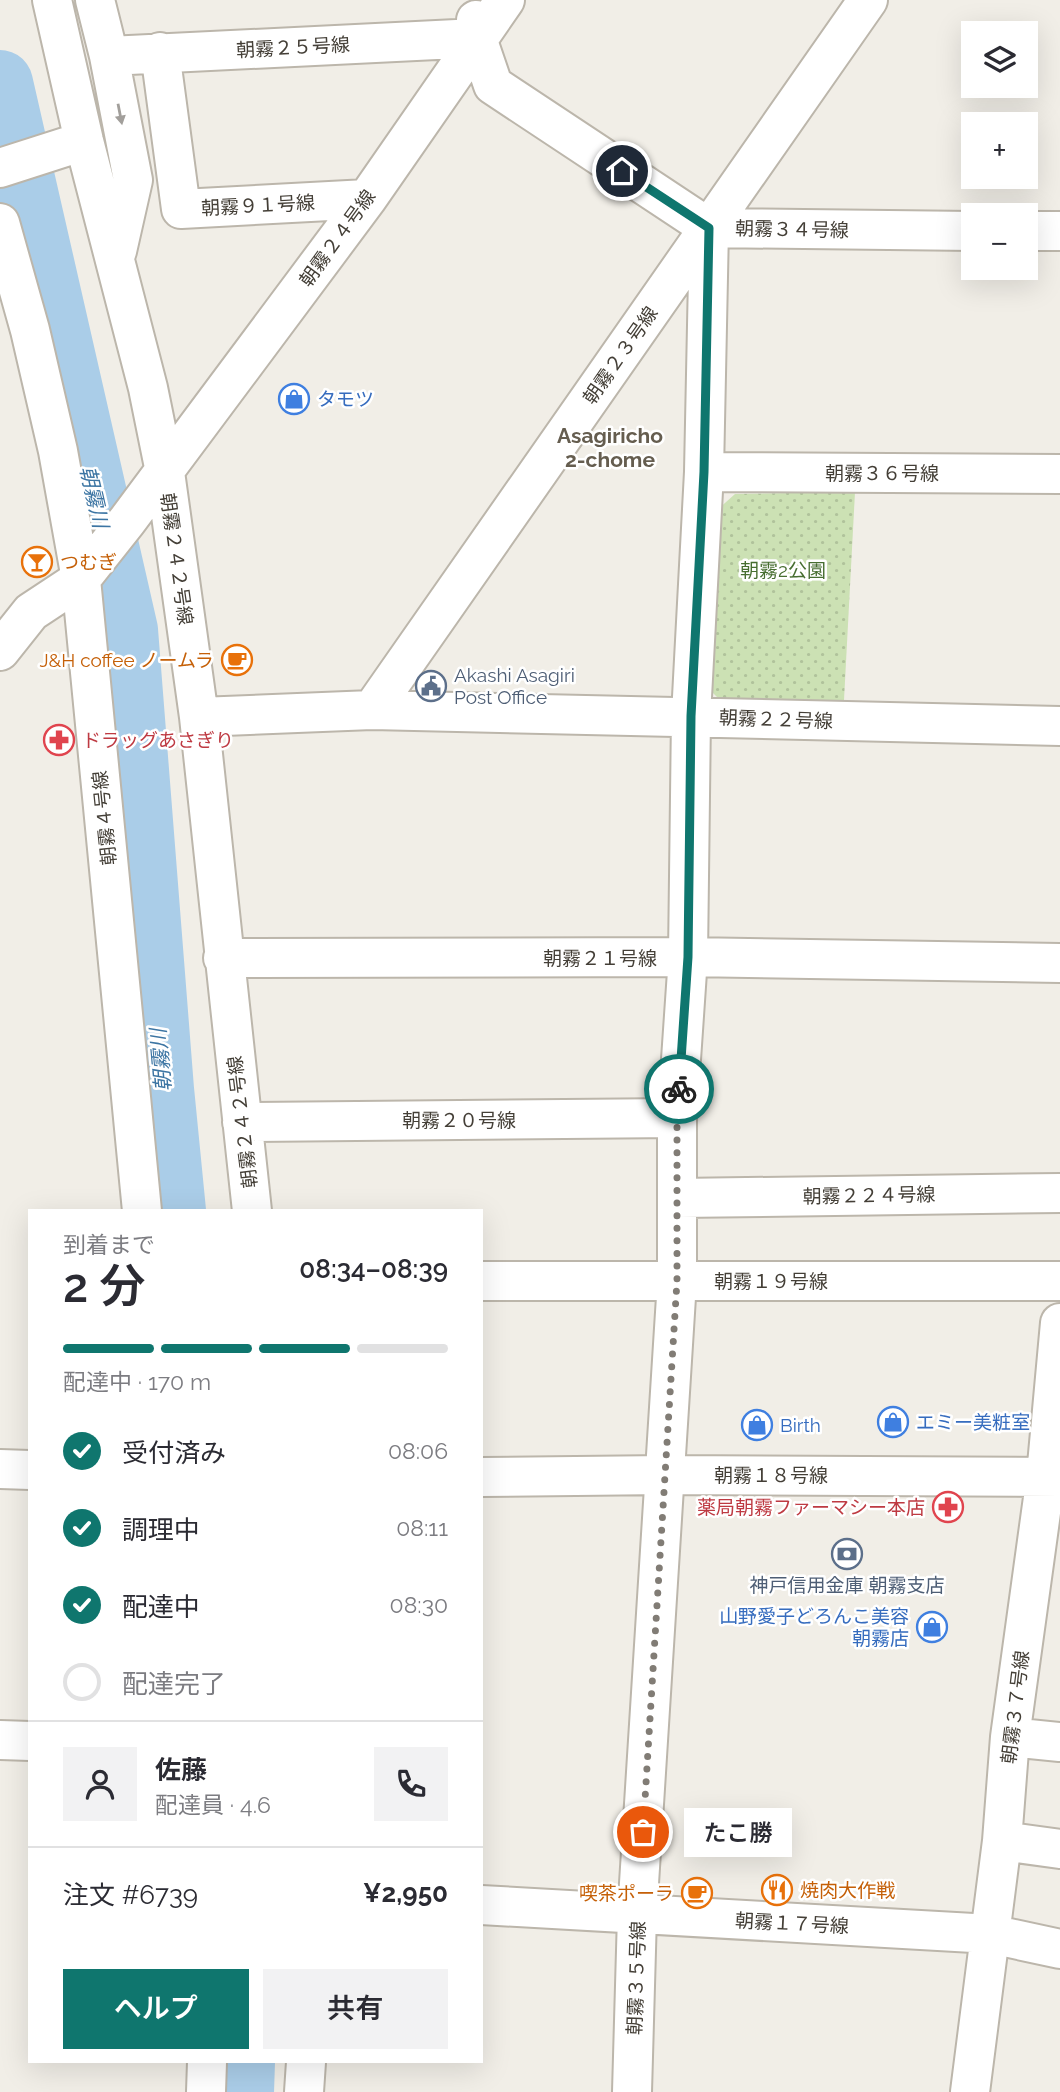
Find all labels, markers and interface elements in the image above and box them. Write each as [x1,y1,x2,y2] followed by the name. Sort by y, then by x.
[961,21,1038,280] map controls
[961,21,1038,98] button: layers
[235,33,351,61] street label: 朝霧２５号線
[115,103,126,125] one-way arrow
[961,112,1038,189] button: +
[592,141,652,201] pin
[603,152,641,190] icon: home
[295,185,379,291] street label: 朝霧２４号線
[200,191,316,219] street label: 朝霧９１号線
[961,203,1038,280] button: −
[735,217,849,241] street label: 朝霧３４号線
[578,302,662,408] street label: 朝霧２３号線
[277,382,311,416] shop icon: タモツ
[317,388,374,410] place label: タモツ
[557,423,663,472] district label: Asagiricho 2-chome
[825,462,939,484] street label: 朝霧３６号線
[75,463,114,532] water label: 朝霧川
[157,492,197,626] street label: 朝霧２４２号線
[20,545,54,579] bar icon: つむぎ
[60,551,117,573] place label: つむぎ
[740,559,826,581] park label: 朝霧2公園
[220,643,254,677] cafe icon: J&H coffee ノームラ
[39,649,214,671] place label: J&H coffee ノームラ
[454,664,575,708] place label: Akashi Asagiri Post Office
[414,669,448,703] public building icon: Akashi Asagiri Post Office
[719,706,833,732] street label: 朝霧２２号線
[42,723,76,757] pharmacy icon: ドラッグあさぎり
[82,729,234,751] place label: ドラッグあさぎり
[88,770,120,866] street label: 朝霧４号線
[543,947,657,969] street label: 朝霧２１号線
[145,1026,176,1093] water label: 朝霧川
[644,1054,714,1124] courier
[223,1055,261,1189] street label: 朝霧２４２号線
[660,1070,698,1108] icon: bike
[402,1109,516,1131] street label: 朝霧２０号線
[802,1183,936,1207] street label: 朝霧２２４号線
[63,1231,155,1258] text: 到着まで
[299,1254,448,1284] text: 08:34–08:39
[63,1259,146,1313] text: 2 分
[714,1270,828,1292] street label: 朝霧１９号線
[63,1368,211,1395] text: 配達中 · 170 m
[876,1405,910,1439] shop icon: エミー美粧室
[740,1408,774,1442] shop icon: Birth
[916,1411,1030,1433] place label: エミー美粧室
[780,1414,821,1436] place label: Birth
[63,1432,101,1470] icon: check
[388,1437,448,1464] text: 08:06
[122,1438,226,1468] text: 受付済み
[714,1464,828,1486] street label: 朝霧１８号線
[931,1490,965,1524] pharmacy icon: 薬局朝霧ファーマシー本店
[697,1496,925,1518] place label: 薬局朝霧ファーマシー本店
[63,1509,101,1547] icon: check
[396,1514,448,1541] text: 08:11
[122,1515,200,1545] text: 調理中
[830,1537,864,1571] bank icon: 神戸信用金庫 朝霧支店
[750,1574,944,1596] place label: 神戸信用金庫 朝霧支店
[63,1586,101,1624] icon: check
[390,1591,448,1618] text: 08:30
[122,1592,200,1622] text: 配達中
[719,1605,909,1649] place label: 山野愛子どろんこ美容 朝霧店
[915,1610,949,1644] shop icon: 山野愛子どろんこ美容 朝霧店
[997,1649,1033,1765] street label: 朝霧３７号線
[122,1669,226,1699] text: 配達完了
[63,1747,137,1821] button: person
[374,1747,448,1821] button: phone
[155,1755,207,1785] text: 佐藤
[155,1791,271,1818] text: 配達員 · 4.6
[613,1802,673,1862] pin
[685,1808,794,1856] callout: たこ勝
[624,1813,662,1851] icon: bag
[704,1819,773,1846] text: たこ勝
[760,1873,794,1907] restaurant icon: 焼肉大作戦
[680,1876,714,1910] cafe icon: 喫茶ポーラ
[363,1878,448,1908] text: ¥2,950
[800,1879,895,1901] place label: 焼肉大作戦
[63,1880,198,1910] text: 注文 #6739
[579,1882,674,1904] place label: 喫茶ポーラ
[734,1909,850,1937] street label: 朝霧１７号線
[623,1921,649,2035] street label: 朝霧３５号線
[63,1969,249,2049] button: ヘルプ
[263,1969,448,2049] button: 共有

